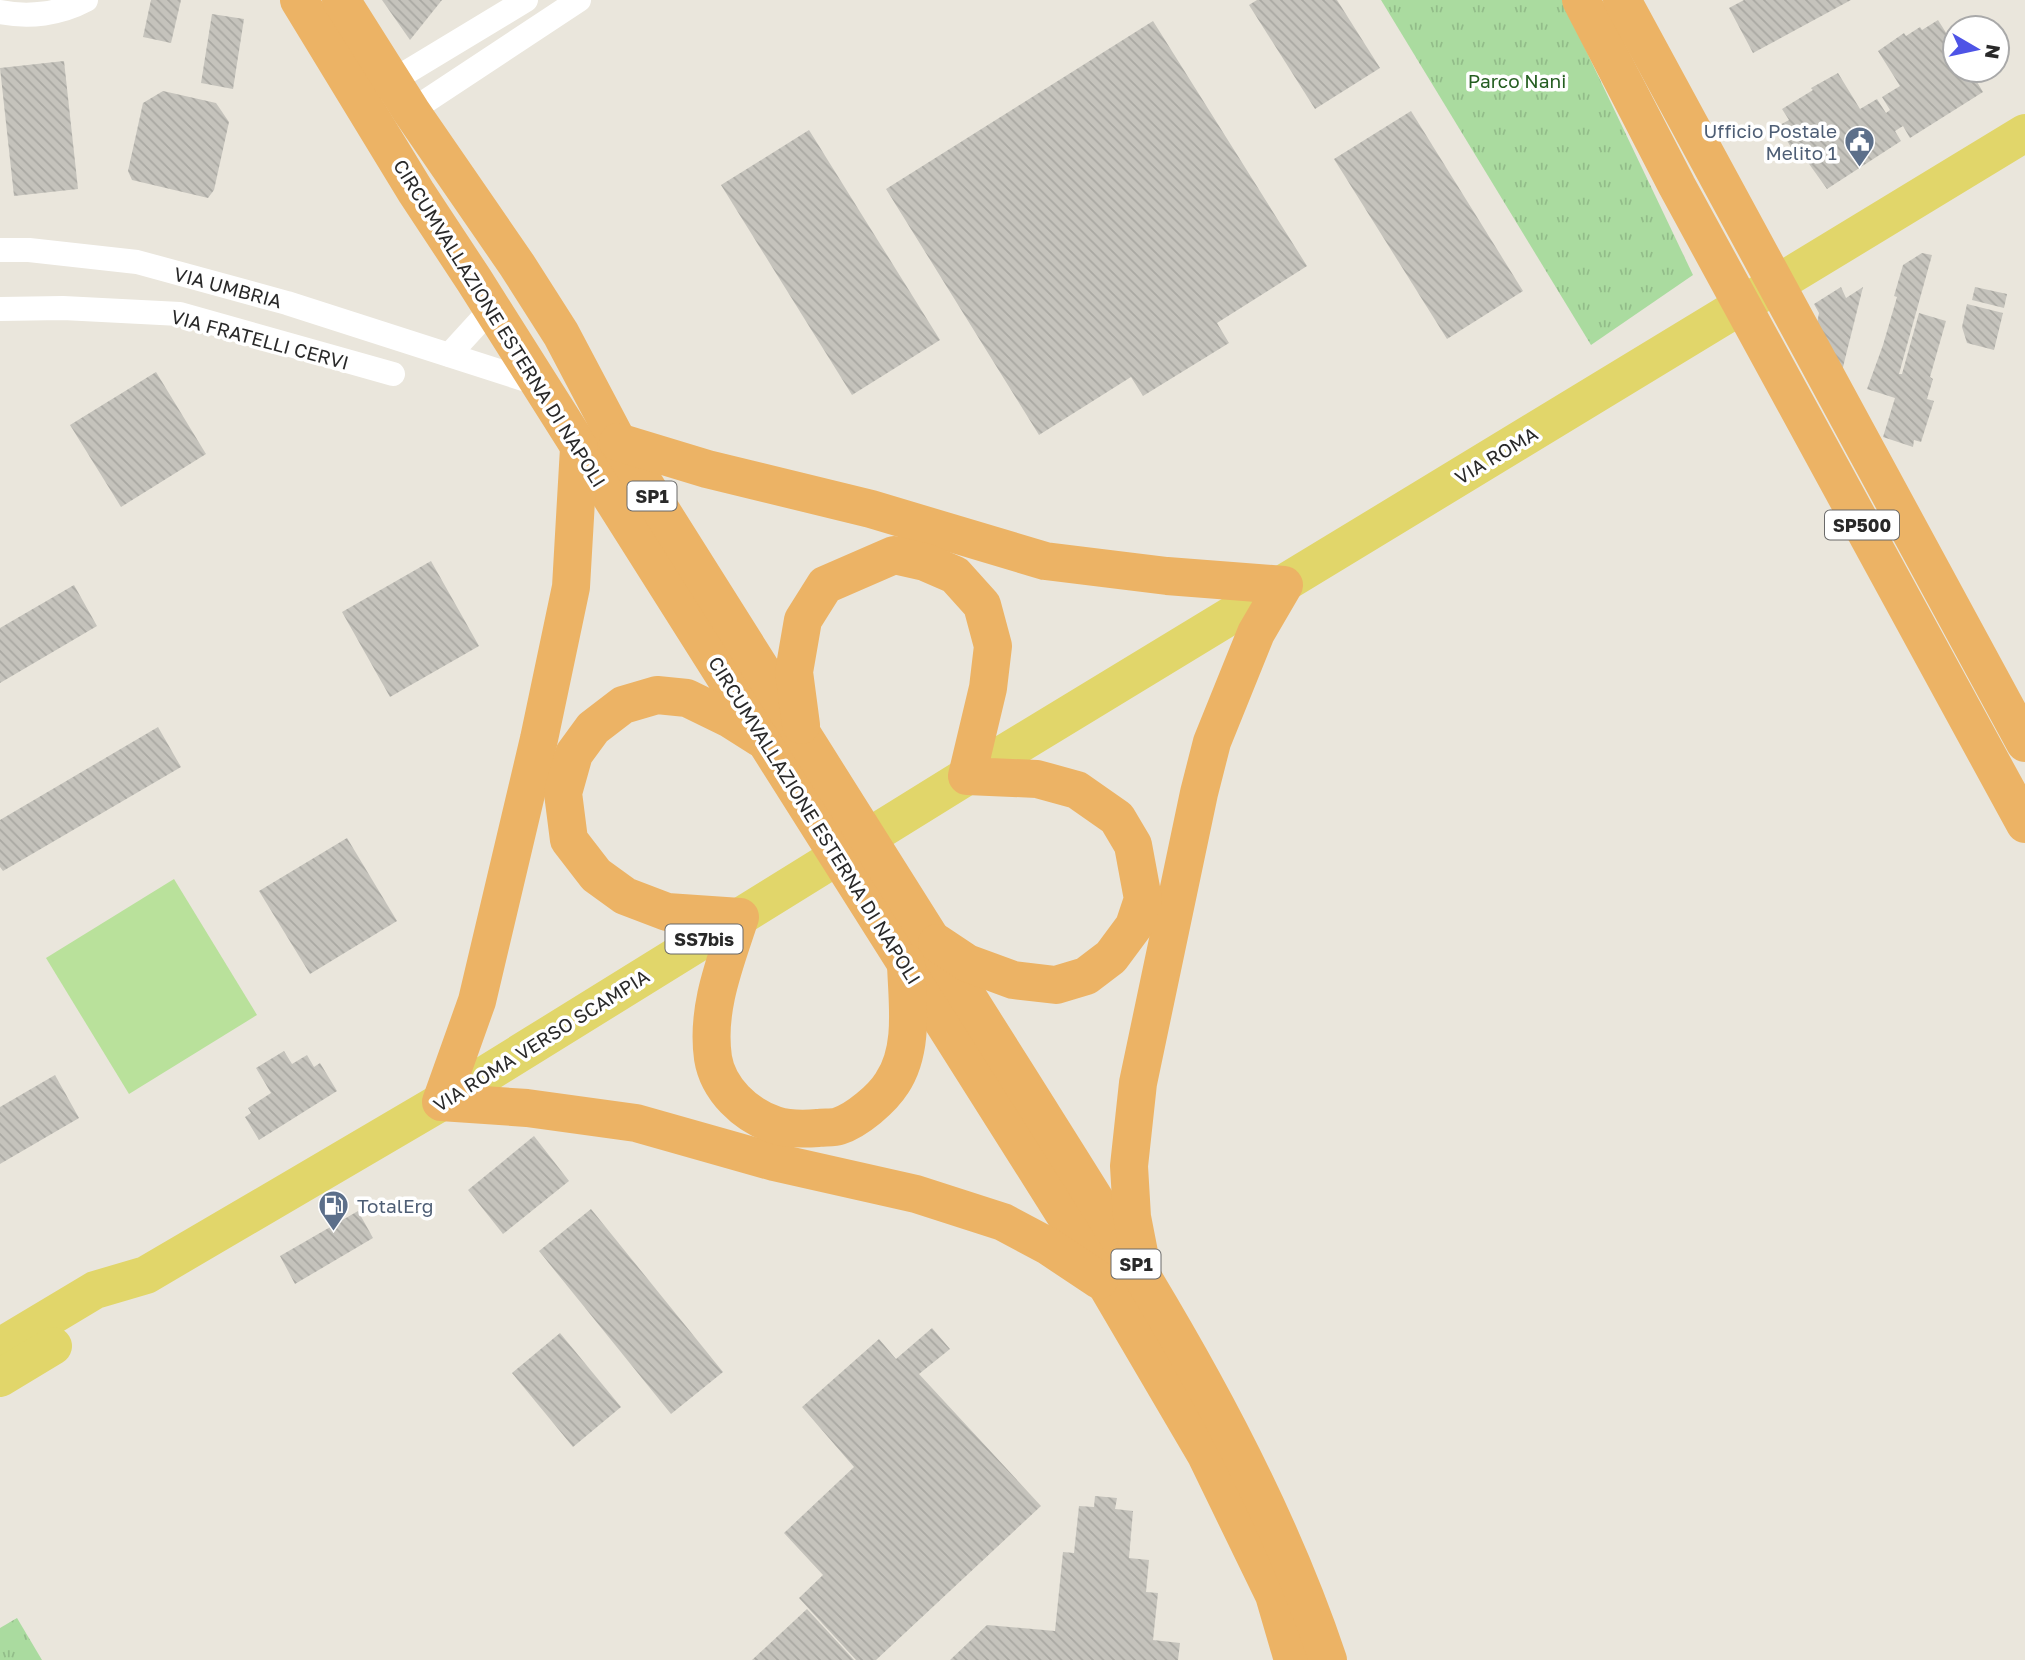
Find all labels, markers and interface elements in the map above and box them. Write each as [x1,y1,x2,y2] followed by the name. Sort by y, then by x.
[1941,14,2011,84] north arrow
[1981,43,2006,61] text: N
[1468,69,1566,92] park label: Parco Nani
[1703,119,1837,164] place label: Ufficio Postale Melito 1
[1843,124,1877,168] public building icon: Ufficio Postale Melito 1
[389,155,611,491] street label: CIRCUMVALLAZIONE ESTERNA DI NAPOLI
[172,262,285,313] street label: VIA UMBRIA
[169,304,351,374] street label: VIA FRATELLI CERVI
[1451,421,1542,489] street label: VIA ROMA
[628,482,676,510] road number: SP1
[1825,510,1899,540] road number: SP500
[704,652,926,988] street label: CIRCUMVALLAZIONE ESTERNA DI NAPOLI
[666,924,742,954] road number: SS7bis
[429,964,653,1116] street label: VIA ROMA VERSO SCAMPIA
[317,1188,351,1232] fuel station icon: TotalErg
[357,1194,433,1217] place label: TotalErg
[1112,1250,1160,1279] road number: SP1

